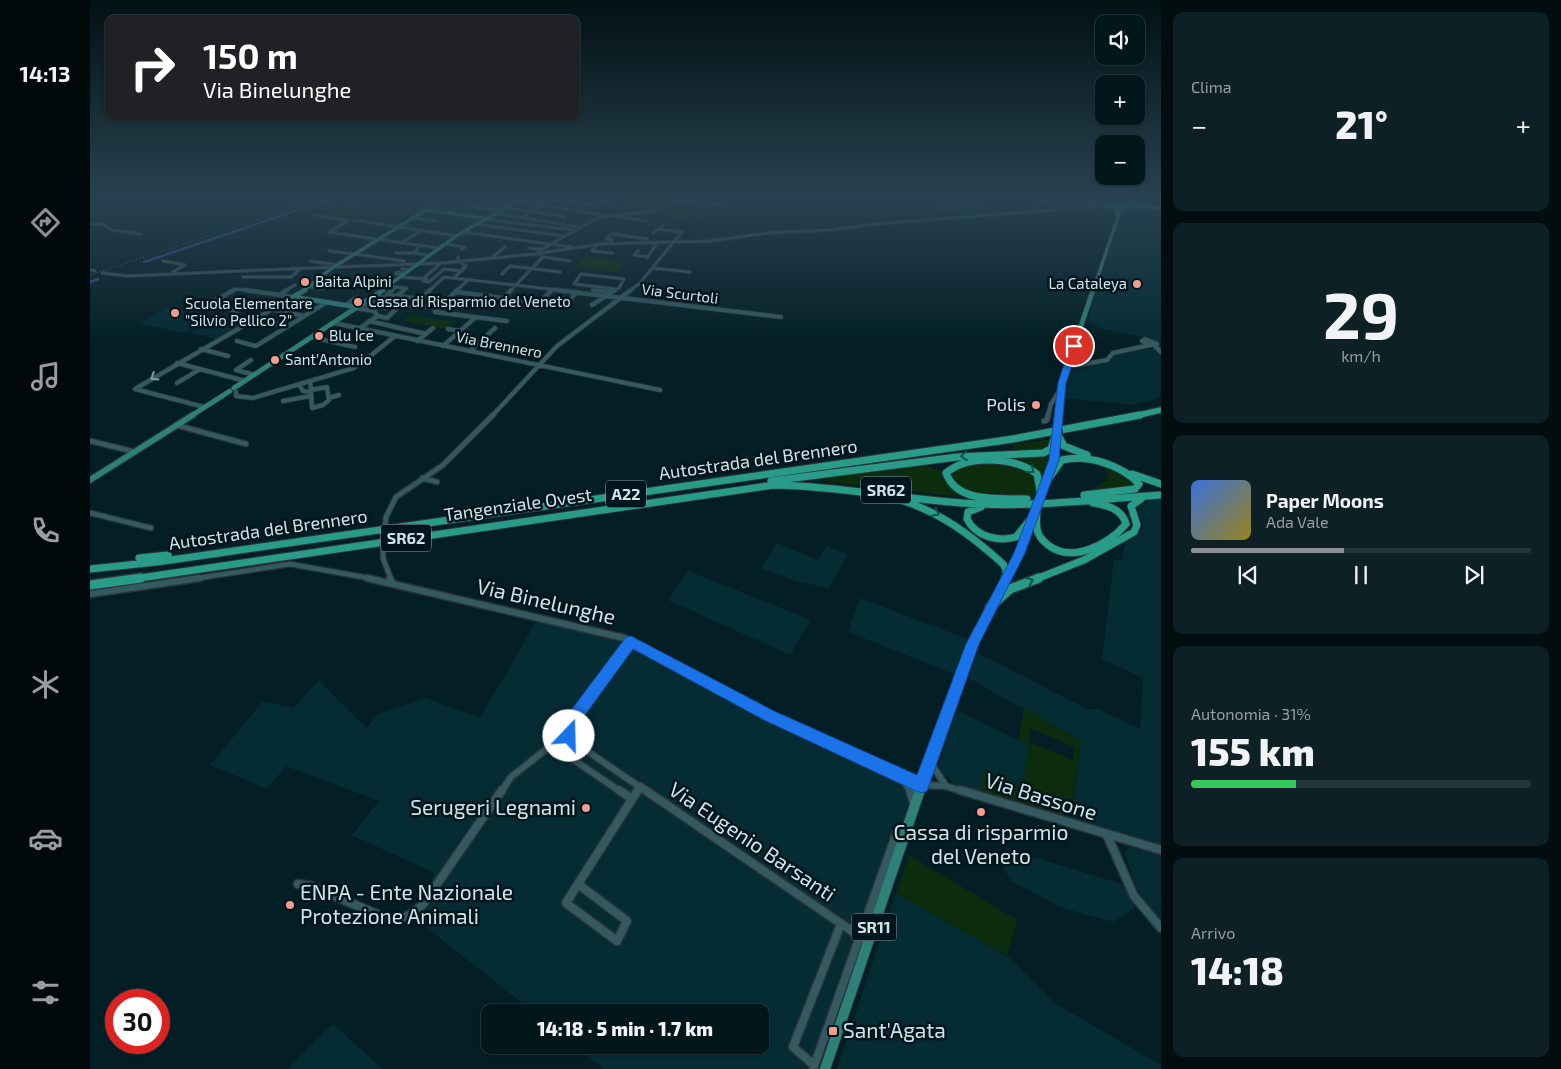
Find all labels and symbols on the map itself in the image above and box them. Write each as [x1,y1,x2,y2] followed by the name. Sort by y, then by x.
[315,272,392,290] place label: Baita Alpini
[1048,274,1127,292] place label: La Cataleya
[299,276,311,288] marker: Baita Alpini
[1131,278,1143,290] marker: La Cataleya
[641,279,720,307] street label: Via Scurtoli
[368,292,571,310] place label: Cassa di Risparmio del Veneto
[185,294,313,329] place label: Scuola Elementare "Silvio Pellico 2"
[352,296,364,308] marker: Cassa di Risparmio del Veneto
[169,307,181,319] marker: Scuola Elementare "Silvio Pellico 2"
[1053,325,1095,367] pin
[329,326,374,344] place label: Blu Ice
[455,327,544,361] street label: Via Brennero
[313,330,325,342] marker: Blu Ice
[285,350,372,368] place label: Sant'Antonio
[269,354,281,366] marker: Sant'Antonio
[150,371,160,380] one-way arrow
[986,393,1026,415] place label: Polis
[1030,399,1042,411] marker: Polis
[657,434,859,484] street label: Autostrada del Brennero
[960,451,968,462] one-way arrow
[1025,464,1034,473] one-way arrow
[861,476,911,504] road number: SR62
[606,480,646,508] road number: A22
[443,483,593,525] street label: Tangenziale Ovest
[167,504,369,554] street label: Autostrada del Brennero
[931,507,940,517] one-way arrow
[381,524,431,552] road number: SR62
[475,572,618,629] street label: Via Binelunghe
[1025,576,1034,587] one-way arrow
[542,709,594,761] position arrow
[983,767,1100,824] street label: Via Bassone
[665,776,841,906] street label: Via Eugenio Barsanti
[410,794,576,819] place label: Serugeri Legnami
[580,802,592,814] marker: Serugeri Legnami
[975,806,987,818] marker: Cassa di risparmio del Veneto
[894,819,1068,868] place label: Cassa di risparmio del Veneto
[300,879,513,928] place label: ENPA - Ente Nazionale Protezione Animali
[284,899,296,911] marker: ENPA - Ente Nazionale Protezione Animali
[852,914,896,940] road number: SR11
[105,989,170,1054] speed limit sign: 30
[843,1017,946,1042] place label: Sant'Agata
[827,1025,839,1037] marker: Sant'Agata

